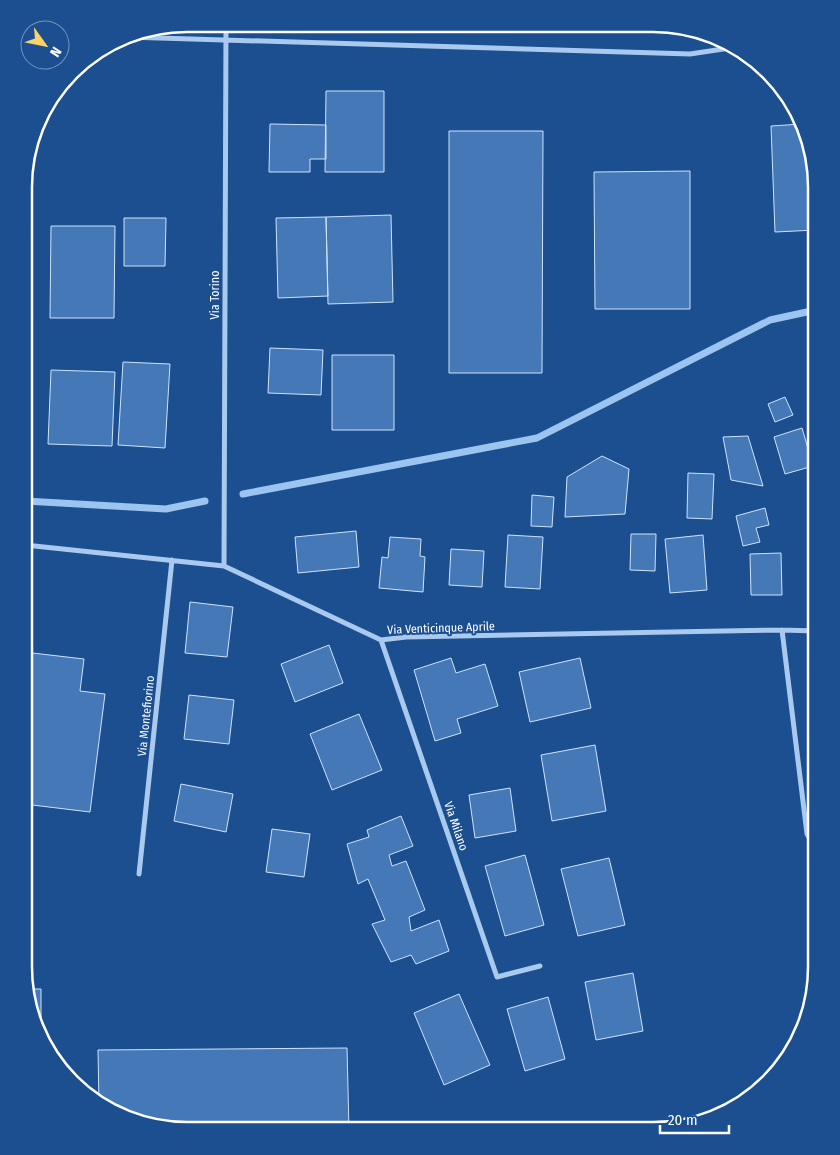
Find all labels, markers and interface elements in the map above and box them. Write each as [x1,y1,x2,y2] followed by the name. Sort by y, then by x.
[20,20,70,70] north arrow
[46,44,65,60] text: N
[208,271,222,319] street label: Via Torino
[387,619,495,637] street label: Via Venticinque Aprile
[135,675,157,757] street label: Via Montefiorino
[441,800,471,852] street label: Via Milano
[660,1102,729,1134] scale bar
[668,1111,698,1129] text: 20 m

